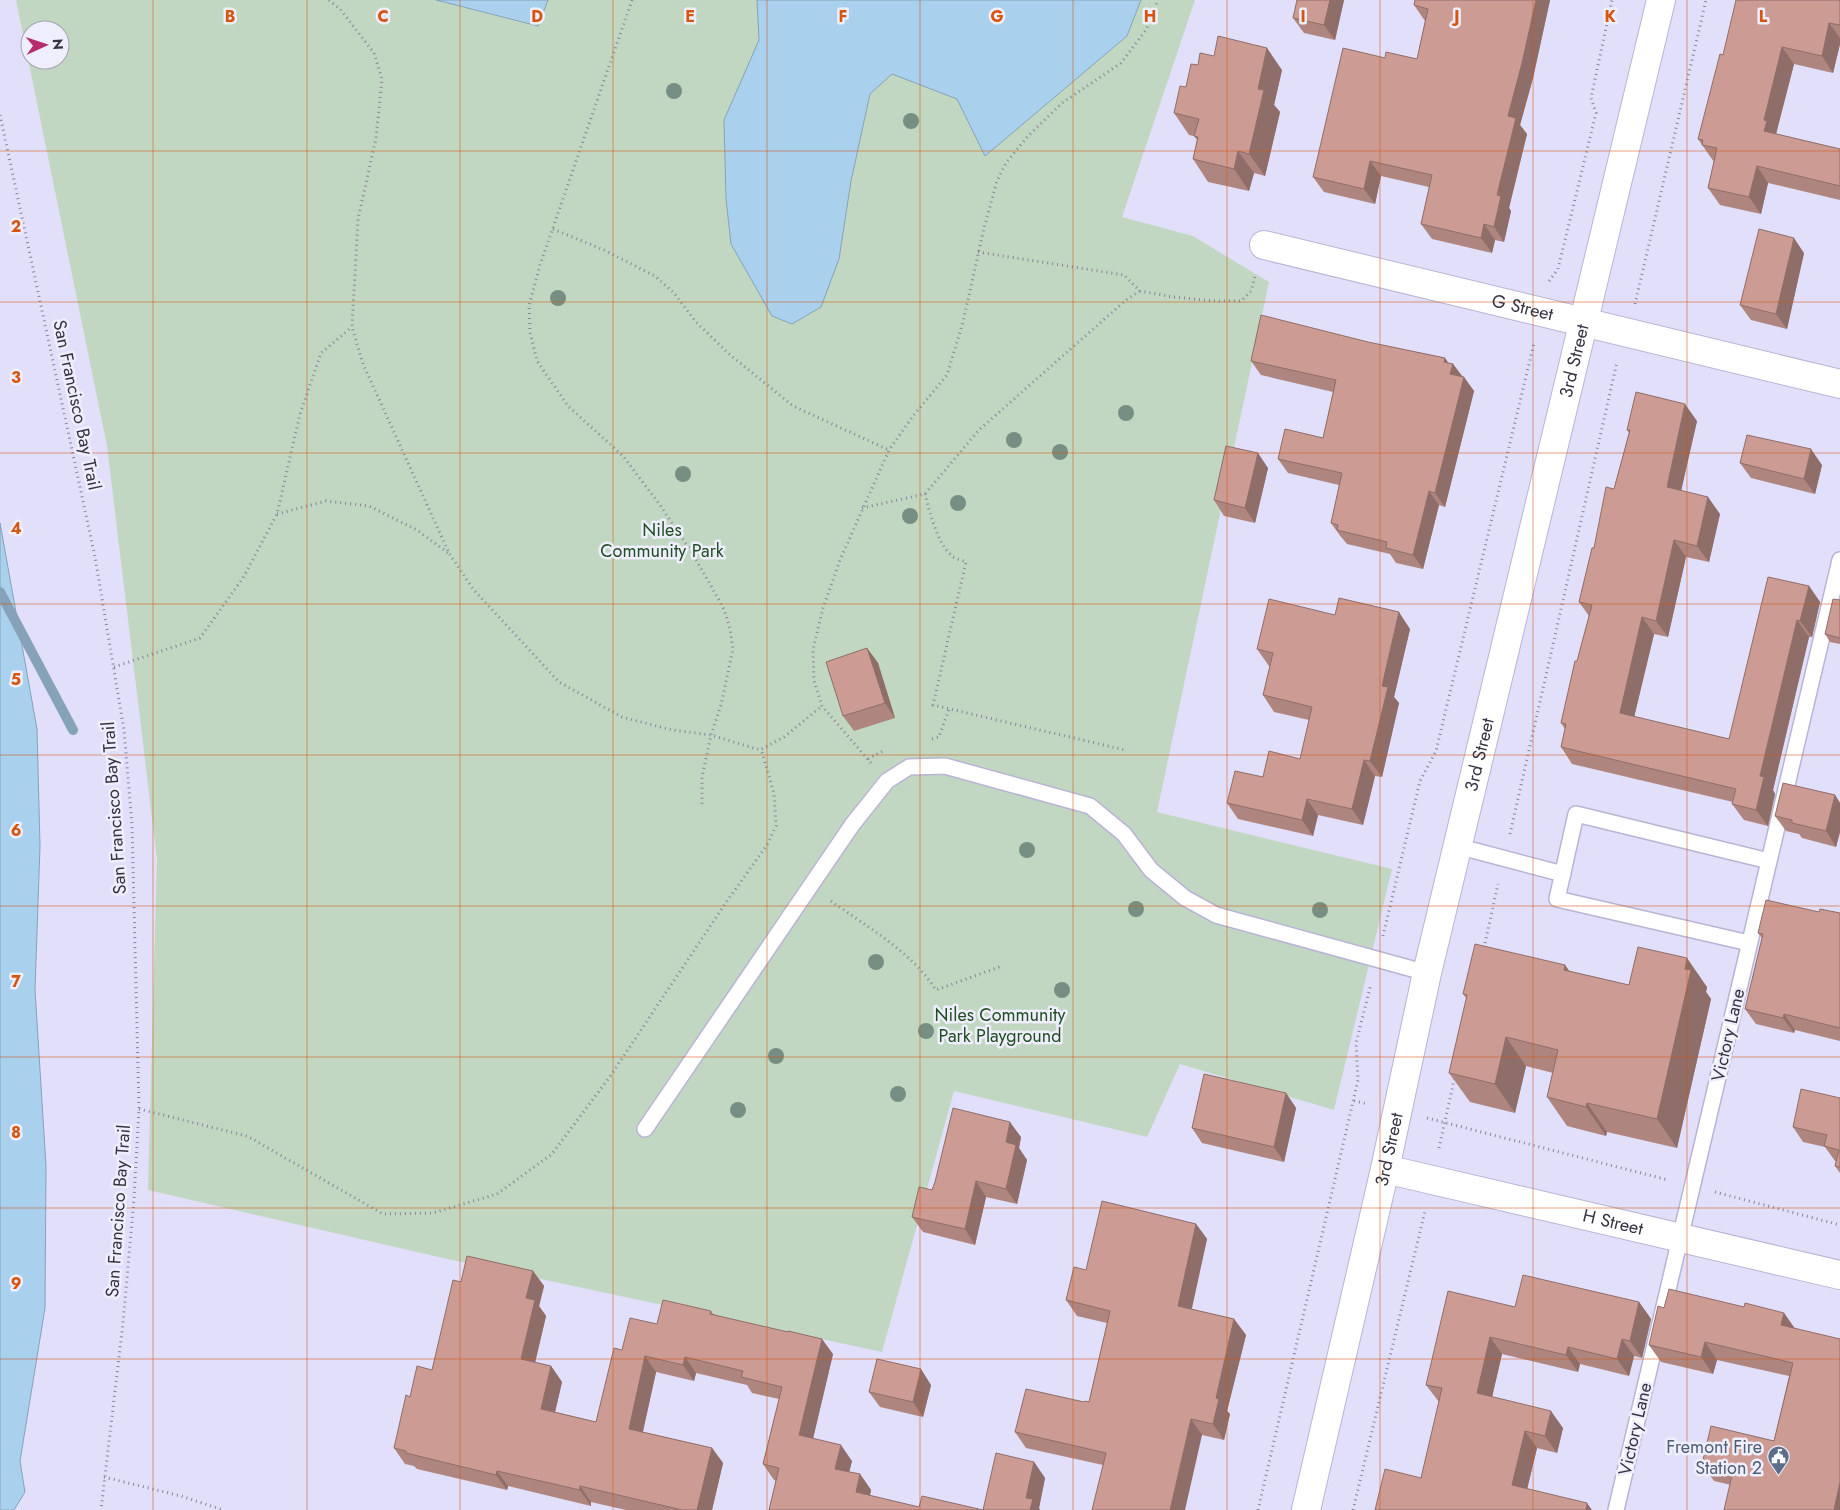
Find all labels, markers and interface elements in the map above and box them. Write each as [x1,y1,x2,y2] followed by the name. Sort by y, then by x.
[225,5,235,28] text: B
[377,5,389,28] text: C
[531,5,543,28] text: D
[685,5,695,28] text: E
[839,5,847,28] text: F
[990,5,1004,28] text: G
[1144,5,1156,28] text: H
[1300,5,1306,28] text: I
[1451,5,1460,28] text: J
[1604,5,1616,28] text: K
[1759,5,1768,28] text: L
[20,20,70,70] north arrow
[48,38,68,50] text: N
[11,215,21,238] text: 2
[1489,287,1557,328] street label: G Street
[46,318,108,492] street label: San Francisco Bay Trail
[1553,321,1596,400] street label: 3rd Street
[11,366,21,389] text: 3
[10,517,22,540] text: 4
[600,517,724,564] park label: Niles Community Park
[11,668,21,691] text: 5
[1458,715,1501,794] street label: 3rd Street
[95,721,133,895] street label: San Francisco Bay Trail
[11,819,21,842] text: 6
[11,970,21,993] text: 7
[1705,986,1751,1084] street label: Victory Lane
[935,1002,1065,1049] park label: Niles Community Park Playground
[1368,1110,1410,1189] street label: 3rd Street
[11,1121,21,1144] text: 8
[99,1124,137,1298] street label: San Francisco Bay Trail
[1580,1202,1646,1242] street label: H Street
[11,1272,21,1295] text: 9
[1612,1380,1658,1478] street label: Victory Lane
[1666,1434,1762,1481] place label: Fremont Fire Station 2
[1766,1445,1790,1476] public building icon: Fremont Fire Station 2

